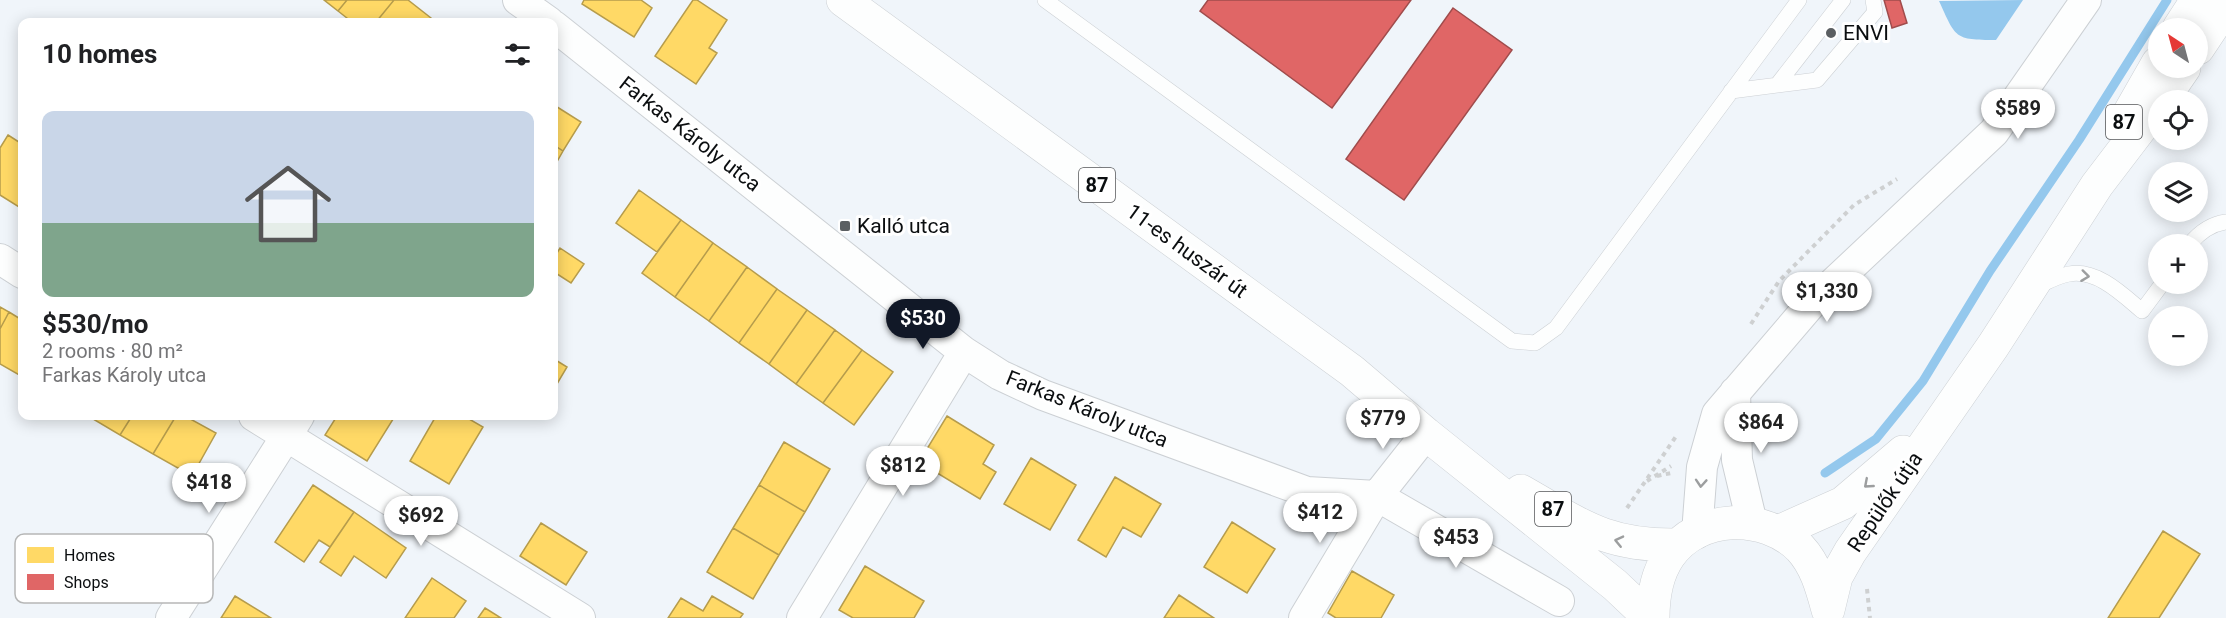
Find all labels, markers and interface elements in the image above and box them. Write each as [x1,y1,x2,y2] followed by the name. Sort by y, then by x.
[2148,18,2208,78] north arrow
[2148,18,2208,366] map controls
[1843,21,1889,45] place label: ENVI
[1824,26,1838,40] marker: ENVI
[501,38,534,71] icon: filters
[42,39,157,69] text: 10 homes
[615,71,765,197] street label: Farkas Károly utca
[1982,89,2054,140] pin: $589
[2148,90,2208,150] button: locate
[1995,96,2041,120] text: $589
[2106,105,2142,139] road number: 87
[234,150,342,258] icon: home
[2148,162,2208,222] button: layers
[1079,168,1115,202] road number: 87
[1122,199,1252,303] street label: 11-es huszár út
[857,214,950,238] place label: Kalló utca
[838,219,852,233] marker: Kalló utca
[2148,234,2208,294] button: +
[2080,269,2089,281] one-way arrow
[1778,272,1876,323] pin: $1,330
[1796,279,1858,303] text: $1,330
[887,299,959,350] pin: $530
[900,306,946,330] text: $530
[2148,306,2208,366] button: −
[42,309,149,339] text: $530/mo
[42,339,183,363] text: 2 rooms · 80 m²
[42,363,206,387] text: Farkas Károly utca
[1003,366,1171,452] street label: Farkas Károly utca
[1347,399,1419,450] pin: $779
[1725,403,1797,454] pin: $864
[1360,406,1406,430] text: $779
[1738,410,1784,434] text: $864
[867,446,939,497] pin: $812
[1843,448,1927,556] street label: Repülők útja
[880,453,926,477] text: $812
[173,463,245,514] pin: $418
[186,470,232,494] text: $418
[1864,476,1875,487] one-way arrow
[1695,479,1708,488] one-way arrow
[1535,492,1571,526] road number: 87
[1284,493,1356,544] pin: $412
[385,496,457,547] pin: $692
[1297,500,1343,524] text: $412
[398,503,444,527] text: $692
[1420,518,1492,569] pin: $453
[1433,525,1479,549] text: $453
[15,534,213,603] legend
[1614,535,1624,548] one-way arrow
[64,546,115,565] text: Homes
[64,573,109,592] text: Shops

